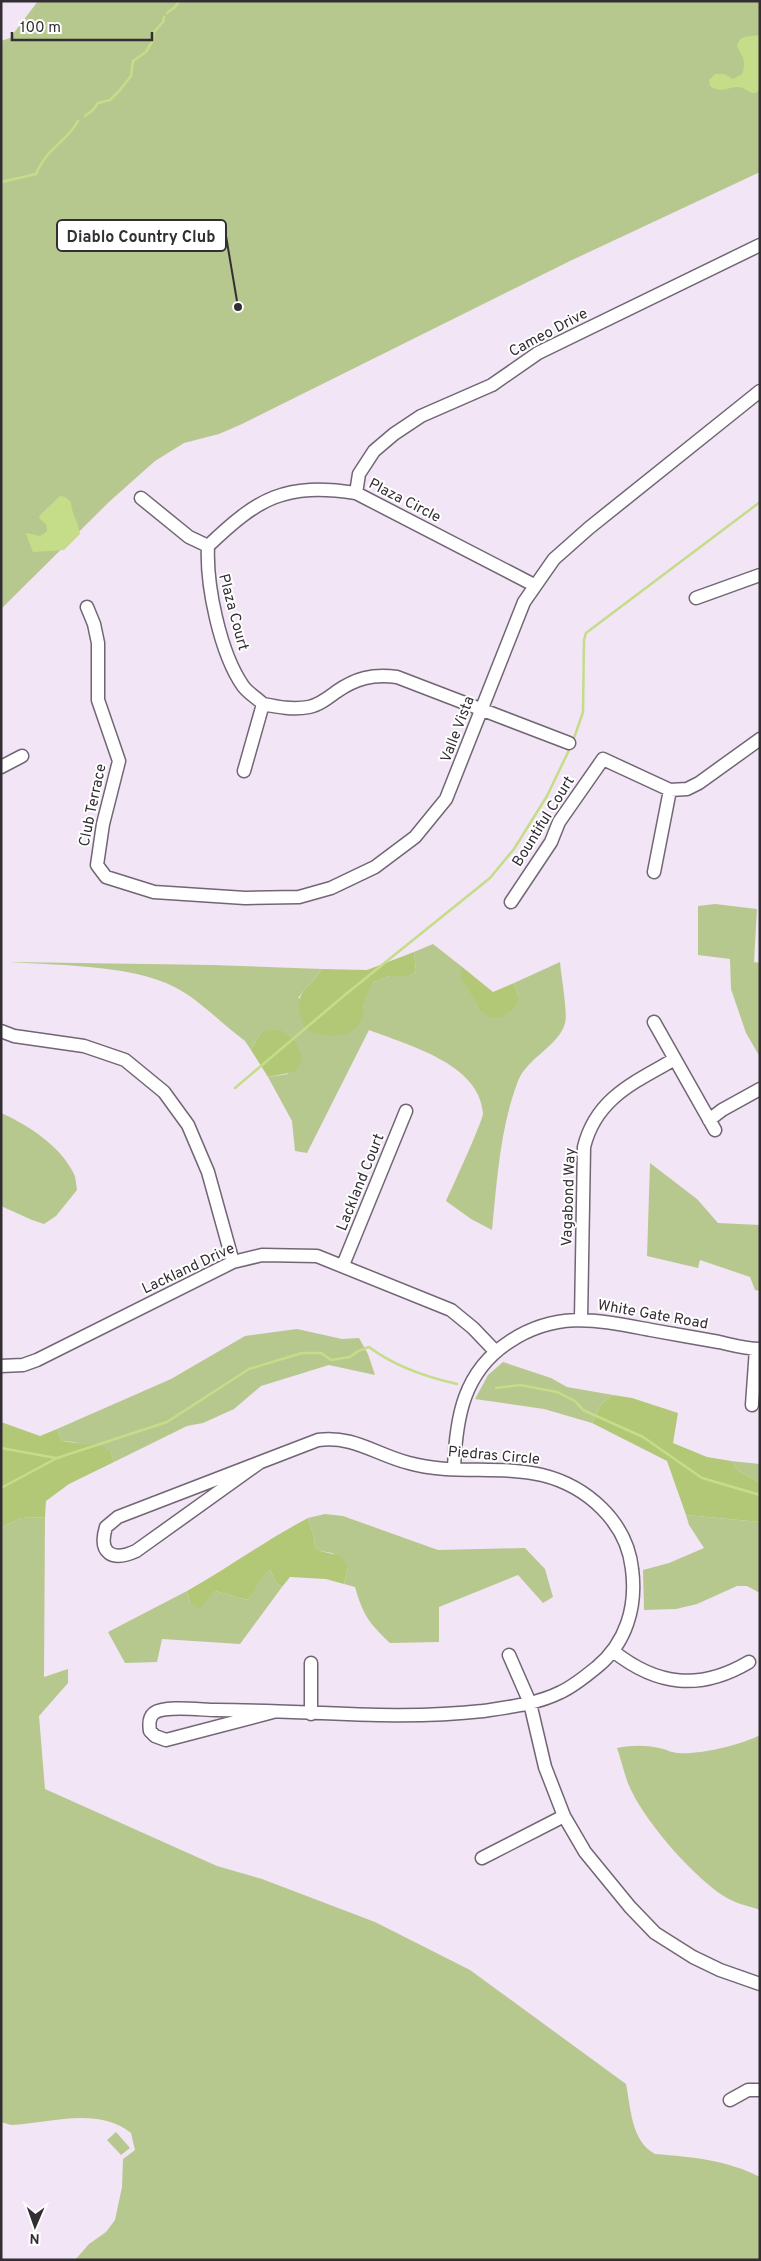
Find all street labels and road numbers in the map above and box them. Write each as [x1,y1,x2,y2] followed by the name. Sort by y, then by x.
[506,305,591,362] street label: Cameo Drive
[365,475,444,528] street label: Plaza Circle
[213,572,252,653] street label: Plaza Court
[437,694,480,765] street label: Valle Vista
[75,762,112,848] street label: Club Terrace
[509,773,580,871] street label: Bountiful Court
[333,1131,390,1234] street label: Lackland Court
[558,1147,581,1247] street label: Vagabond Way
[139,1240,238,1299] street label: Lackland Drive
[596,1296,709,1335] street label: White Gate Road
[447,1443,541,1470] street label: Piedras Circle

